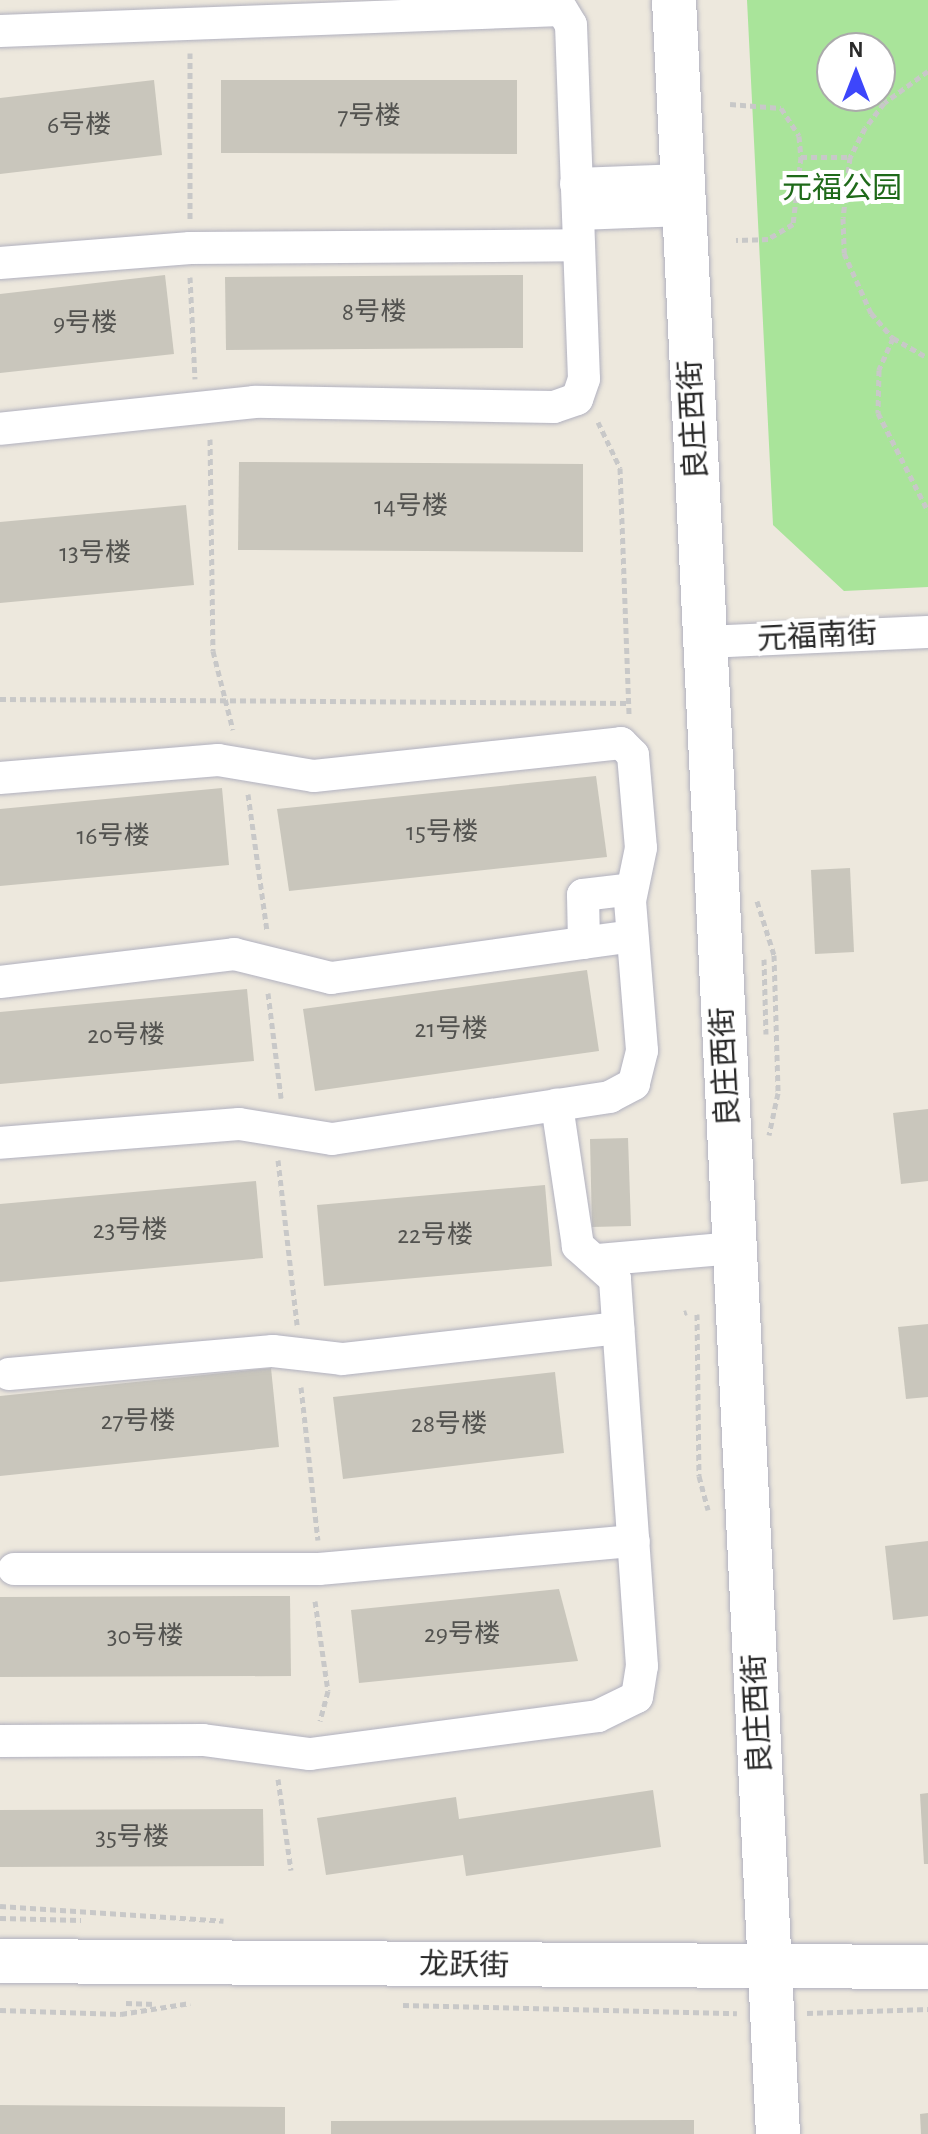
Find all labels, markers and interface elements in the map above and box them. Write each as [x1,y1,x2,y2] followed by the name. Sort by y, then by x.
[816,32,896,112] north arrow
[848,39,864,61] text: N
[338,101,400,133] house number: 7号楼
[47,110,111,142] house number: 6号楼
[782,171,902,207] park label: 元福公园
[342,297,406,329] house number: 8号楼
[53,308,117,340] house number: 9号楼
[673,359,715,481] street label: 良庄西街
[374,491,448,523] house number: 14号楼
[59,538,131,570] house number: 13号楼
[756,616,878,658] street label: 元福南街
[406,817,478,849] house number: 15号楼
[76,821,150,853] house number: 16号楼
[705,1006,747,1128] street label: 良庄西街
[415,1014,487,1046] house number: 21号楼
[87,1020,165,1052] house number: 20号楼
[93,1215,167,1247] house number: 23号楼
[397,1220,473,1252] house number: 22号楼
[101,1406,175,1438] house number: 27号楼
[411,1409,487,1441] house number: 28号楼
[424,1619,500,1651] house number: 29号楼
[107,1621,183,1653] house number: 30号楼
[737,1653,779,1775] street label: 良庄西街
[95,1822,169,1854] house number: 35号楼
[419,1947,509,1985] street label: 龙跃街

